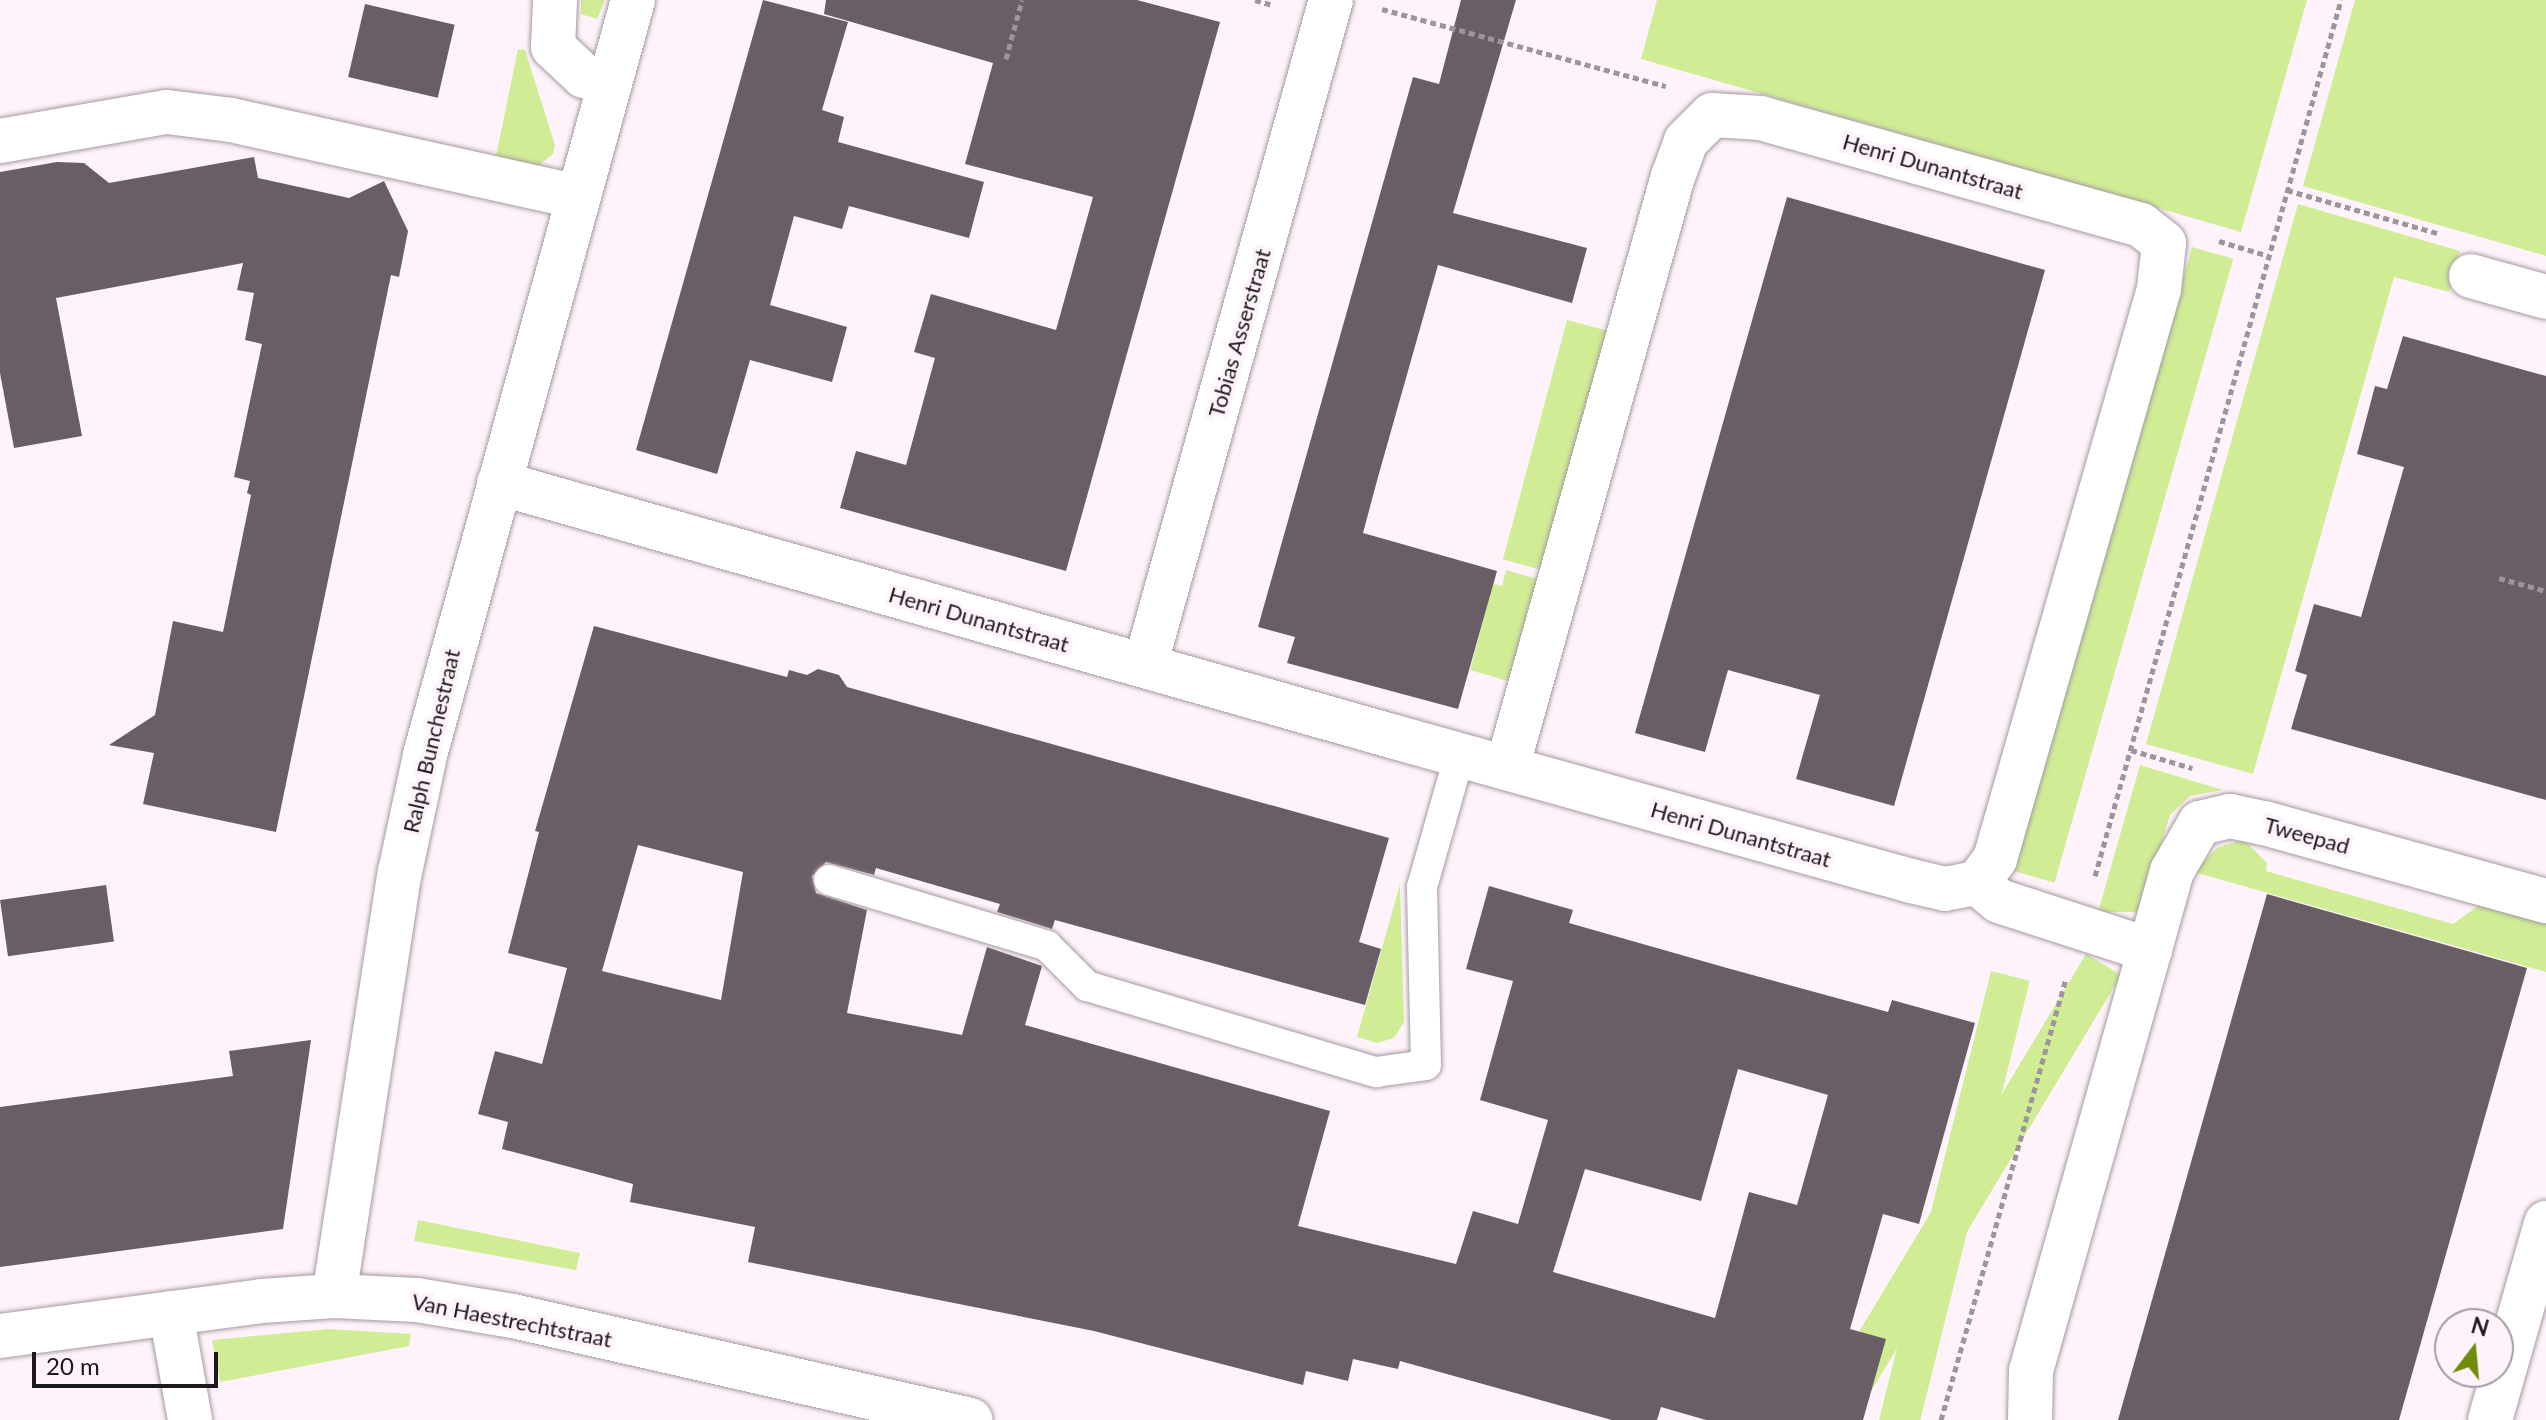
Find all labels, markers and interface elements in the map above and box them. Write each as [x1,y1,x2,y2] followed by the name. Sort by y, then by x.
[1840,128,2026,204] street label: Henri Dunantstraat
[1202,245,1276,421] street label: Tobias Asserstraat
[886,581,1072,657] street label: Henri Dunantstraat
[397,647,465,835] street label: Ralph Bunchestraat
[1648,796,1834,872] street label: Henri Dunantstraat
[2262,811,2352,859] street label: Tweepad
[410,1288,614,1352] street label: Van Haestrechtstraat
[2434,1308,2514,1388] north arrow
[2468,1311,2492,1342] text: N
[36,1336,222,1386] scale bar
[46,1351,100,1380] text: 20 m

